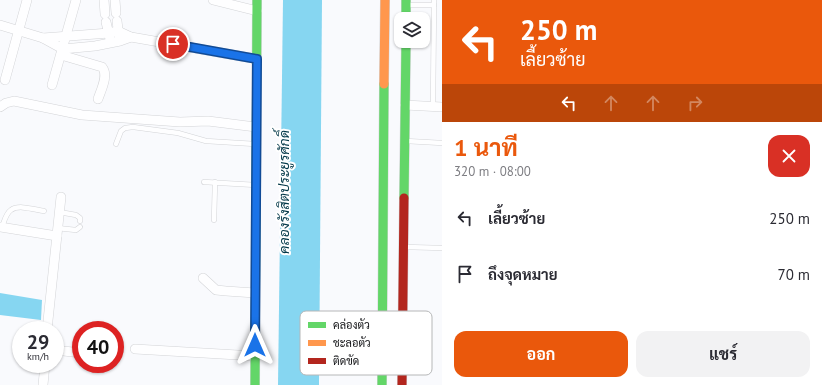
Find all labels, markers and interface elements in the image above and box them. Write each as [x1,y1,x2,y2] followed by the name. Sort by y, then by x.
[520,11,597,48] text: 250 m
[394,12,430,48] map controls
[394,12,430,48] button: layers
[454,16,506,68] icon: left
[156,27,190,61] pin
[162,33,184,55] icon: arrive
[520,48,586,71] text: เลี้ยวซ้าย
[558,92,580,114] icon: left
[600,92,622,114] icon: ahead
[642,92,664,114] icon: ahead
[684,92,706,114] icon: right
[272,127,294,254] water label: คลองรังสิตประยูรศักดิ์
[454,132,518,163] text: 1 นาที
[768,135,810,177] button: close
[454,163,531,180] text: 320 m · 08:00
[454,207,476,229] icon: left
[488,209,545,228] text: เลี้ยวซ้าย
[769,209,810,228] text: 250 m
[454,263,476,285] icon: arrive
[488,265,558,284] text: ถึงจุดหมาย
[777,265,810,284] text: 70 m
[300,311,432,375] legend
[333,318,370,332] text: คล่องตัว
[72,321,124,373] speed limit sign: 40
[234,324,276,366] position arrow
[27,329,49,355] text: 29
[454,331,628,377] button: ออก
[636,331,810,377] button: แชร์
[333,336,371,350] text: ชะลอตัว
[27,350,49,363] text: km/h
[333,354,359,368] text: ติดขัด

